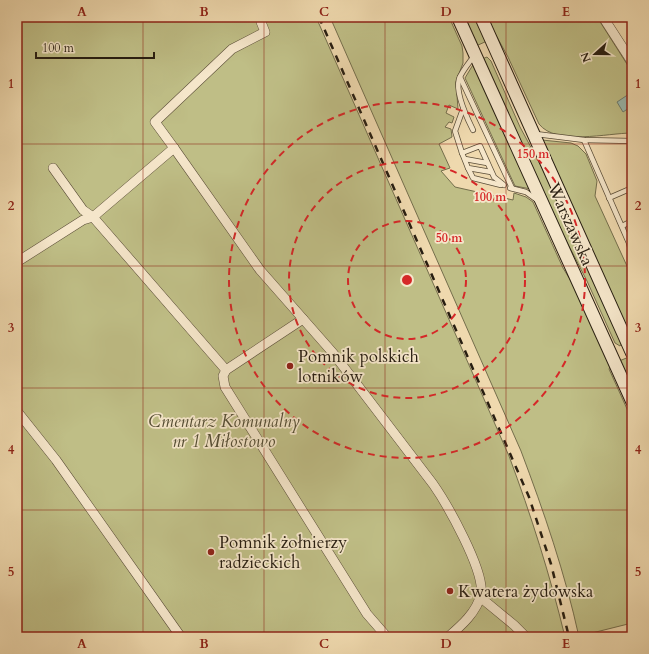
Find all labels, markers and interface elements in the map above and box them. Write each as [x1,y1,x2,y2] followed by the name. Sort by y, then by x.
[77,3,87,21] text: A
[199,3,209,21] text: B
[319,3,329,21] text: C
[440,3,452,21] text: D
[562,3,570,21] text: E
[36,34,154,60] scale bar
[575,34,615,74] north arrow
[42,40,75,56] text: 100 m
[577,50,595,65] text: N
[8,75,14,93] text: 1
[635,75,641,93] text: 1
[517,146,550,162] text: 150 m
[542,178,599,270] street label: Warszawska
[474,189,507,205] text: 100 m
[8,197,15,215] text: 2
[635,197,642,215] text: 2
[436,230,463,246] text: 50 m
[400,273,414,287] centre of rings
[8,319,15,337] text: 3
[635,319,642,337] text: 3
[298,345,420,388] place label: Pomnik polskich lotników
[285,361,295,371] marker: Pomnik polskich lotników
[148,410,300,453] park label: Cmentarz Komunalny nr 1 Miłostowo
[8,441,15,459] text: 4
[635,441,642,459] text: 4
[219,531,347,574] place label: Pomnik żołnierzy radzieckich
[206,547,216,557] marker: Pomnik żołnierzy radzieckich
[8,563,14,581] text: 5
[635,563,641,581] text: 5
[458,580,594,603] place label: Kwatera żydowska
[445,586,455,596] marker: Kwatera żydowska
[77,635,87,653] text: A
[199,635,209,653] text: B
[319,635,329,653] text: C
[440,635,452,653] text: D
[562,635,570,653] text: E

